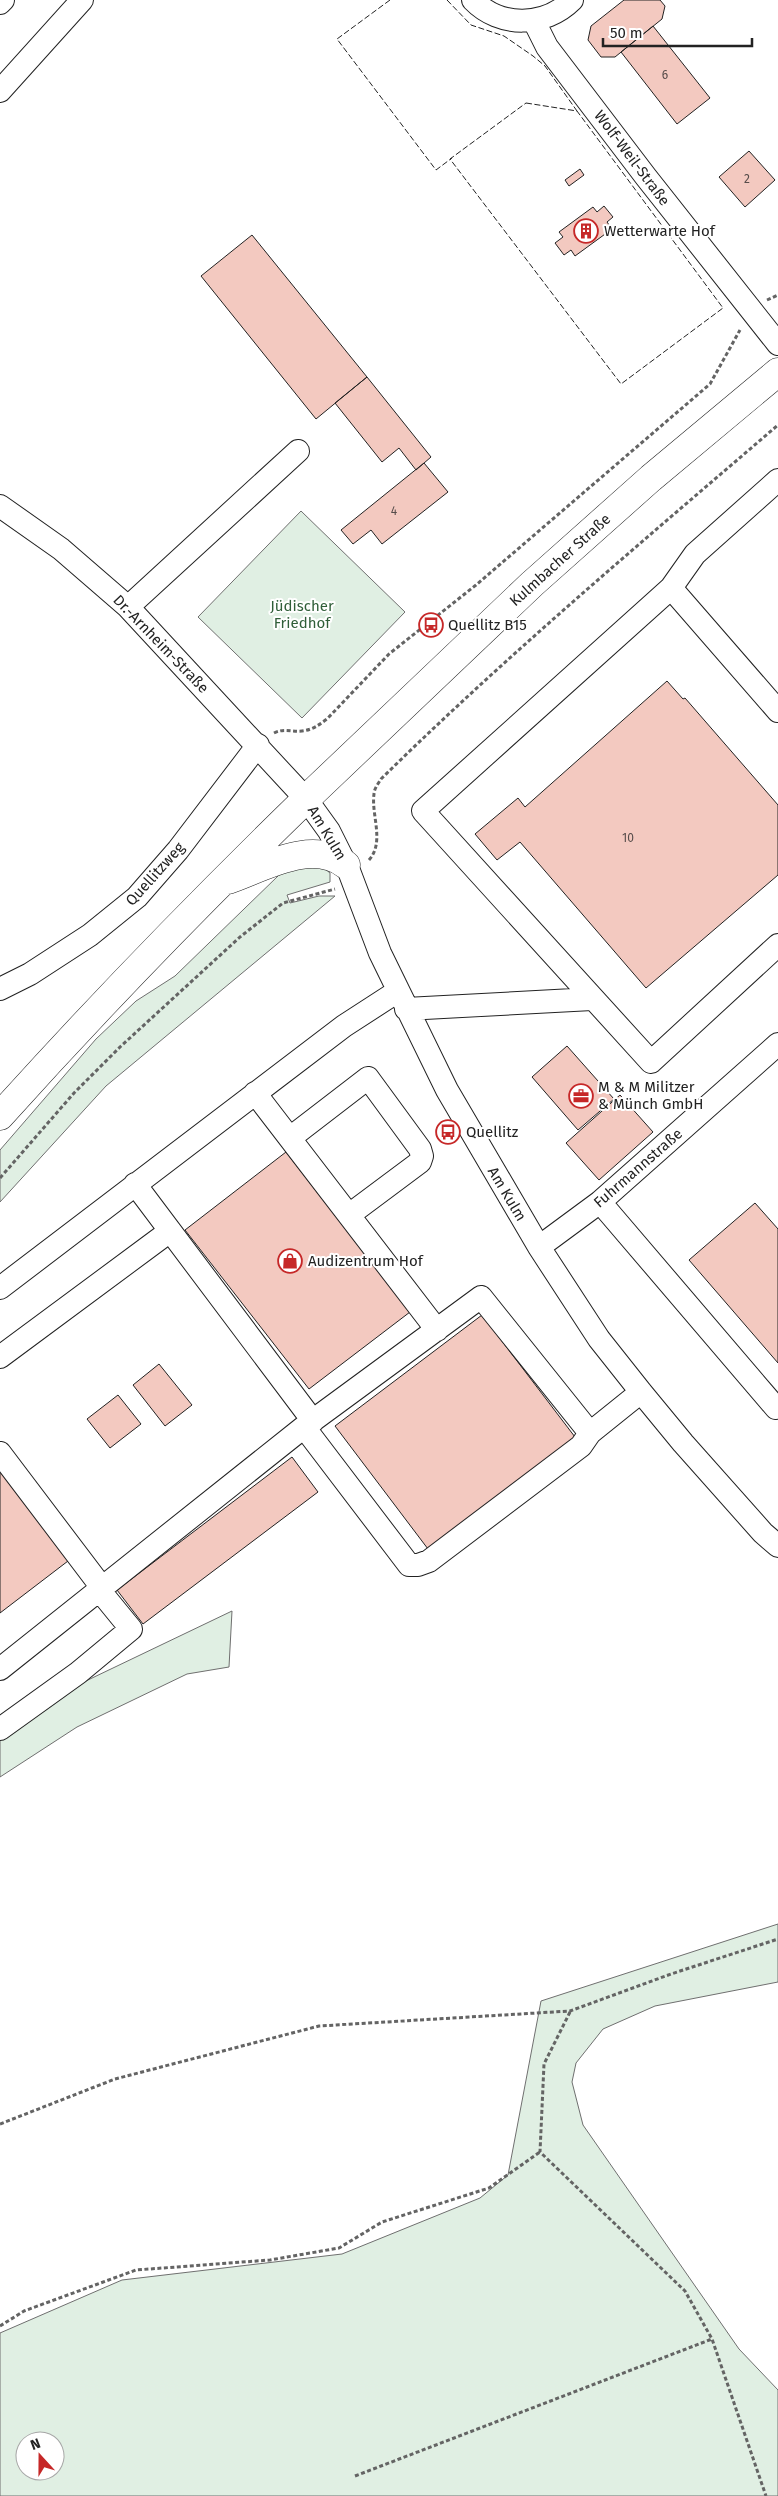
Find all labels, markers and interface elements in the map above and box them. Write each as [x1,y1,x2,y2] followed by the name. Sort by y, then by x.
[603,15,752,47] scale bar
[610,24,643,42] text: 50 m
[662,68,668,82] house number: 6
[590,107,674,209] street label: Wolf-Weil-Straße
[744,172,750,186] house number: 2
[573,218,599,244] building icon: Wetterwarte Hof
[604,222,716,240] place label: Wetterwarte Hof
[391,504,398,518] house number: 4
[506,510,614,610] street label: Kulmbacher Straße
[109,591,213,697] street label: Dr.-Arnheim-Straße
[270,597,334,632] park label: Jüdischer Friedhof
[418,612,444,638] bus stop icon: Quellitz B15
[448,616,527,634] place label: Quellitz B15
[304,803,350,863] street label: Am Kulm
[622,831,634,845] house number: 10
[122,838,188,909] street label: Quellitzweg
[598,1078,703,1113] place label: M & M Militzer & Münch GmbH
[568,1083,594,1109] office icon: M & M Militzer & Münch GmbH
[435,1119,461,1145] bus stop icon: Quellitz
[466,1123,519,1141] place label: Quellitz
[590,1125,686,1211] street label: Fuhrmannstraße
[484,1164,530,1224] street label: Am Kulm
[277,1248,303,1274] shop icon: Audizentrum Hof
[308,1252,424,1270] place label: Audizentrum Hof
[15,2431,65,2481] north arrow
[28,2435,43,2454] text: N

